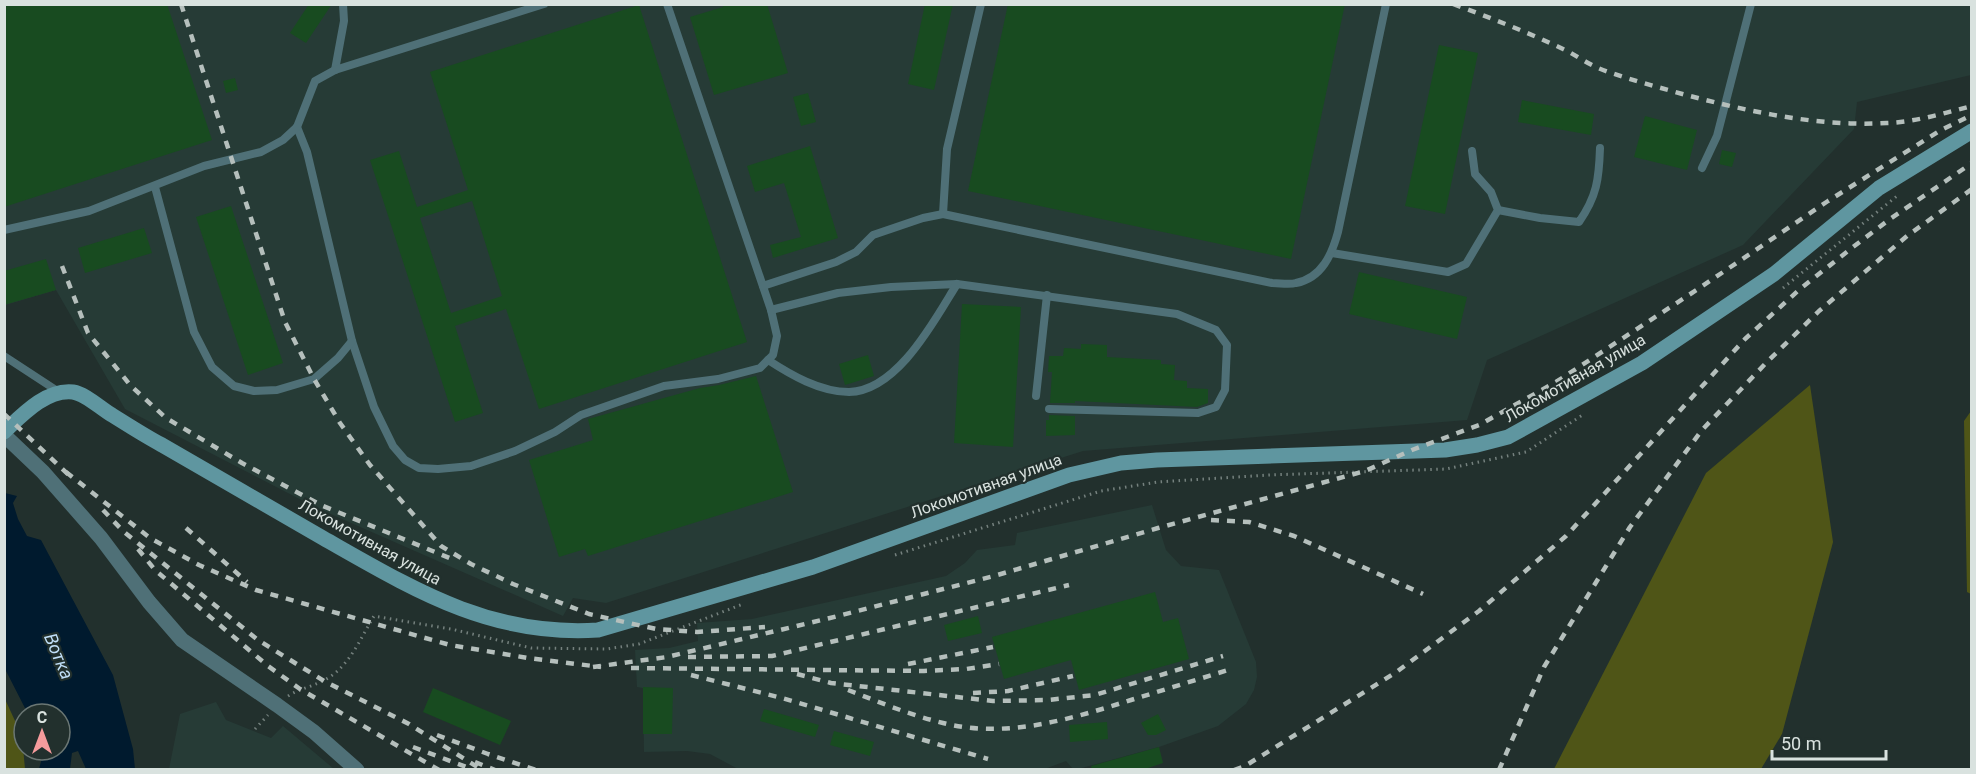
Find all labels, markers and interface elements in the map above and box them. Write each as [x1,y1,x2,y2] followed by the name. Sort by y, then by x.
[1501,330,1649,426] street label: Локомотивная улица
[908,450,1064,522] street label: Локомотивная улица
[296,495,444,589] street label: Локомотивная улица
[40,630,78,682] water label: Вотка
[12,702,72,762] north arrow
[37,708,47,727] text: С
[1772,723,1886,761] scale bar
[1781,733,1821,754] text: 50 m

